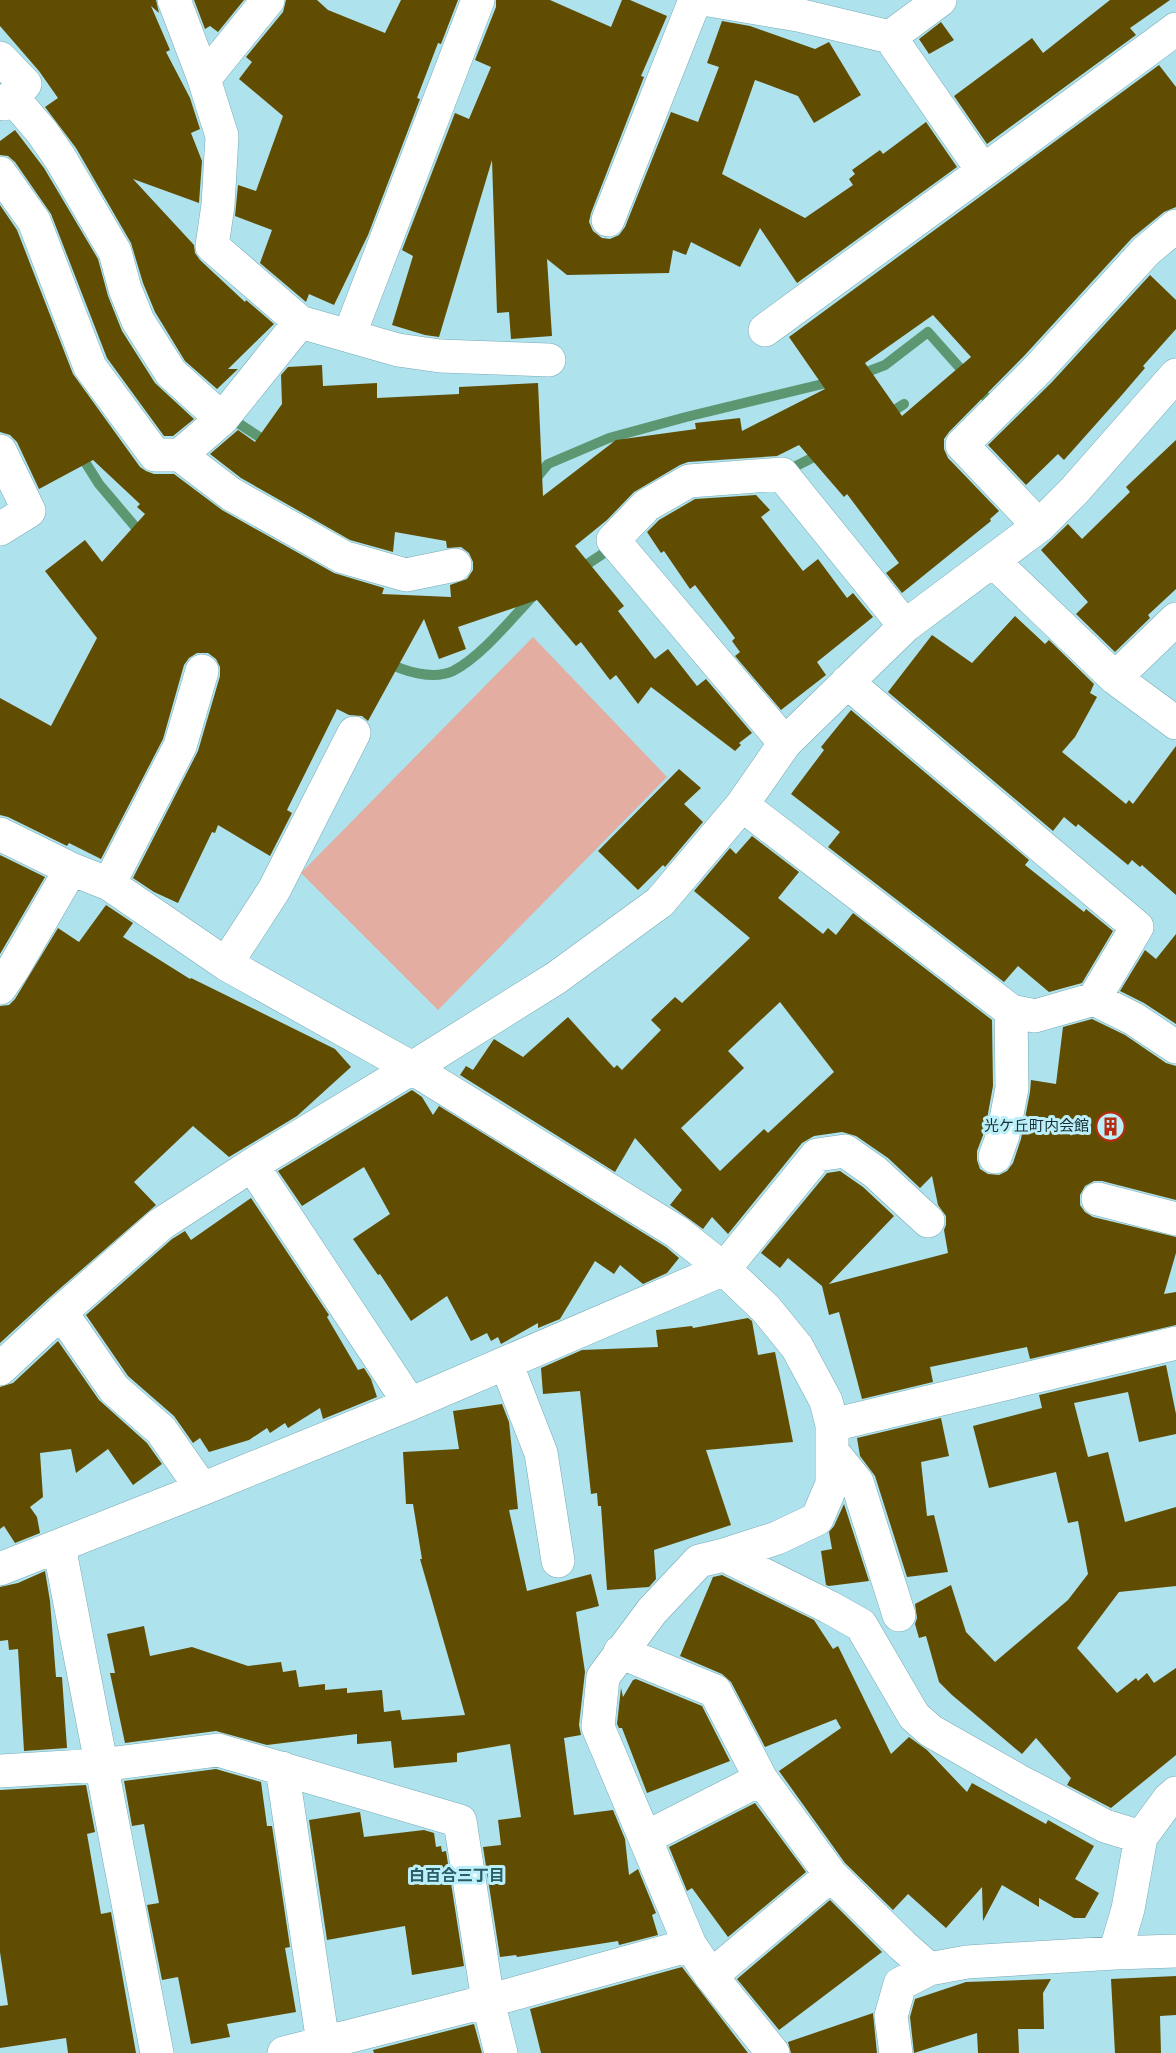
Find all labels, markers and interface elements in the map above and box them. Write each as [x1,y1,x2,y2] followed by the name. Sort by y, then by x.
[1094,1110,1126,1142] building icon: 光ケ丘町内会館
[984,1116,1089,1135] place label: 光ケ丘町内会館
[409,1865,505,1885] district label: 白百合三丁目

